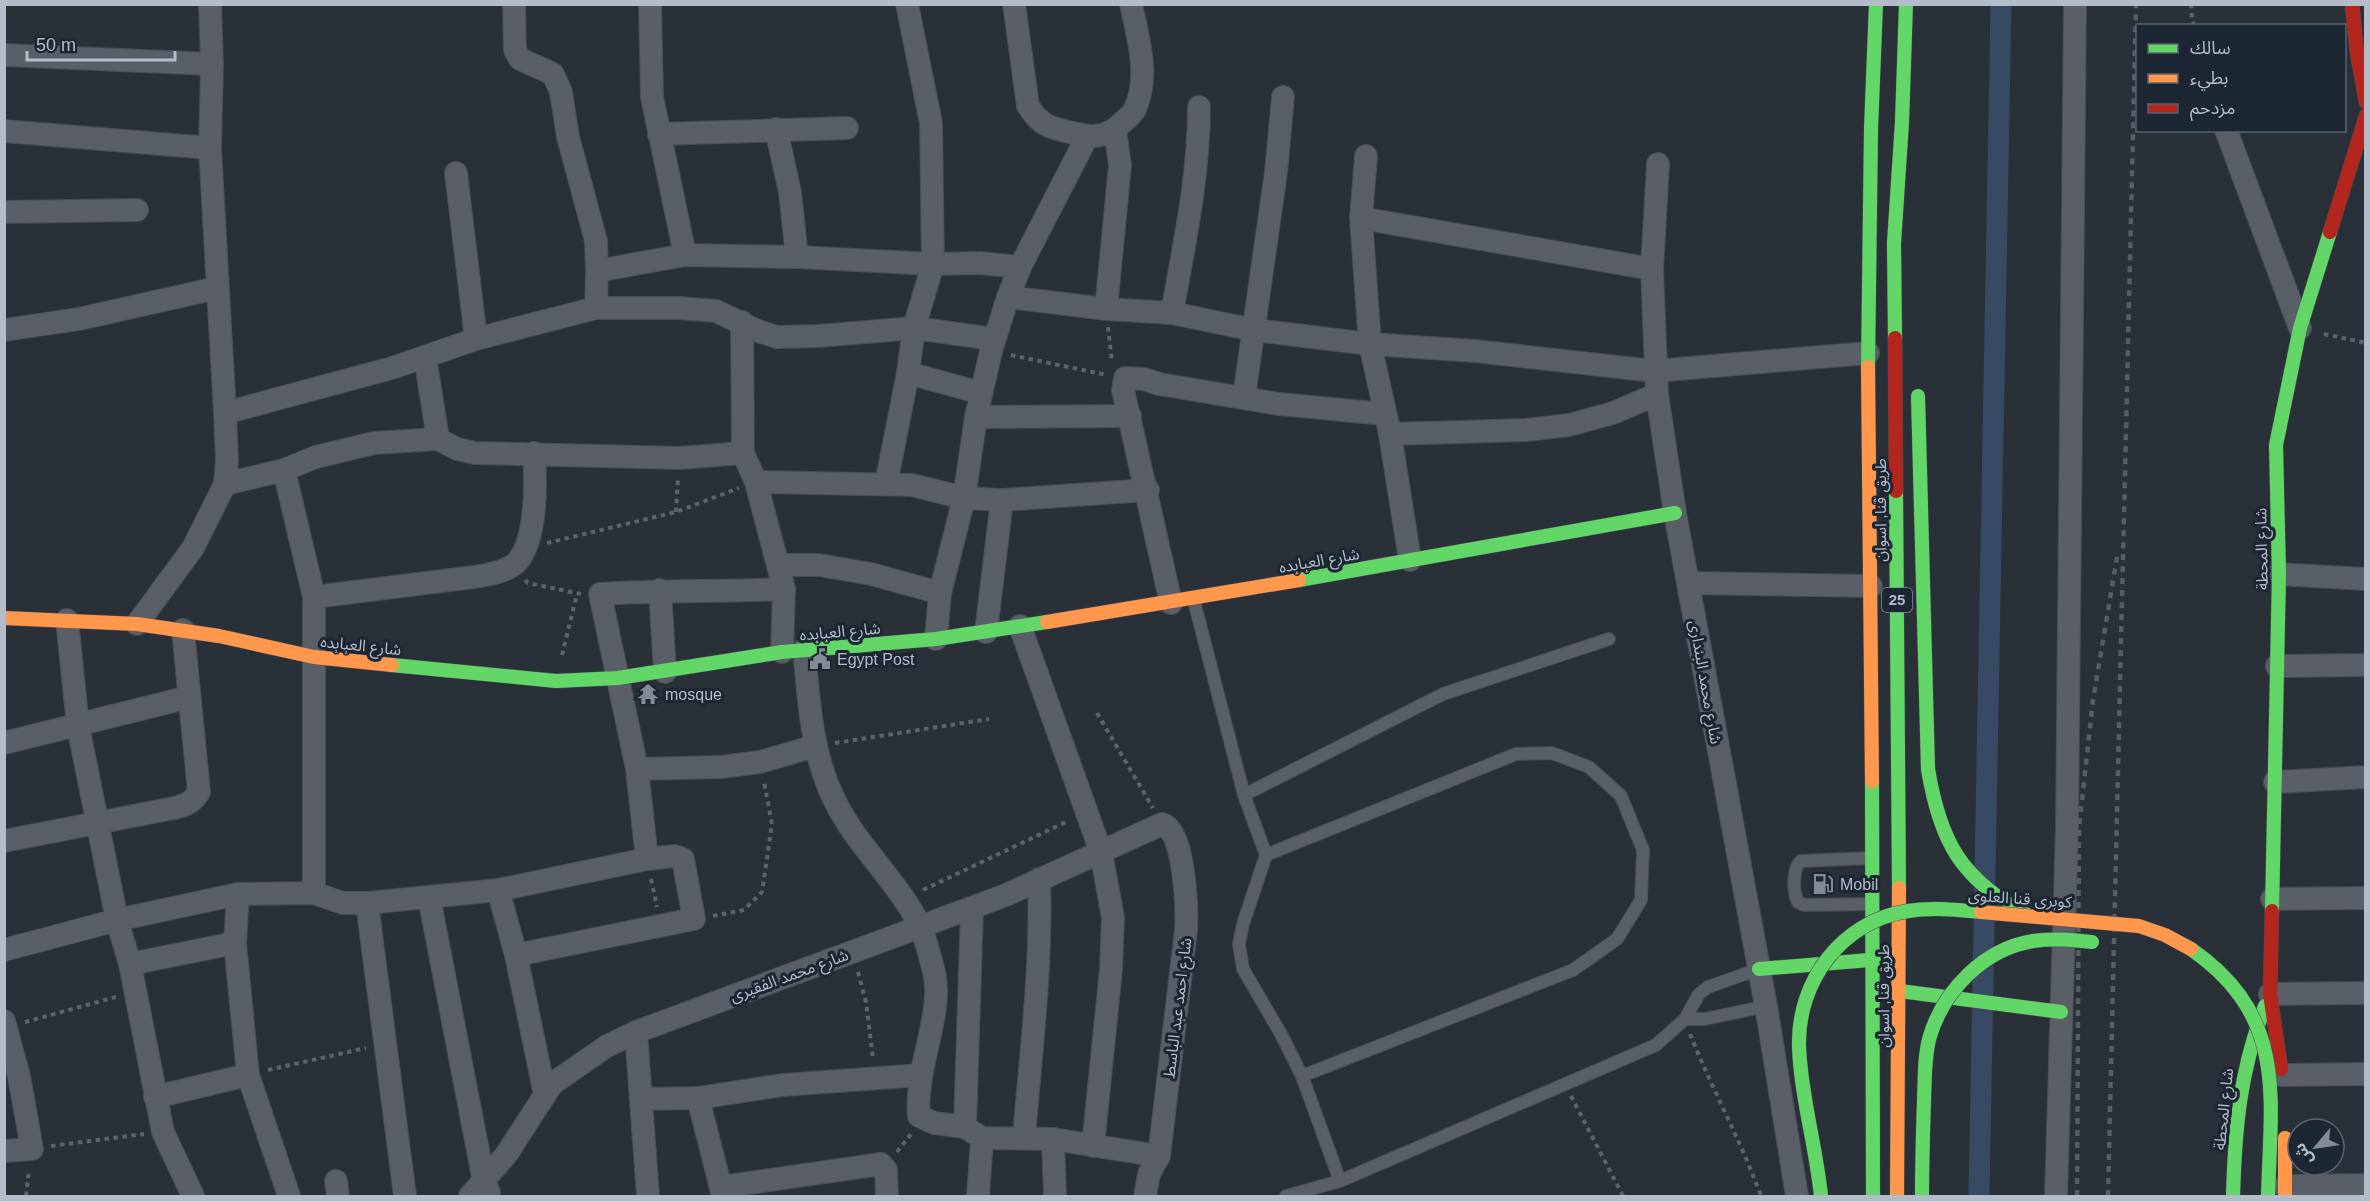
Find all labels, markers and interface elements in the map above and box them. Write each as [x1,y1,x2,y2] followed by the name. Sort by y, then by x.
[27,24,176,62] scale bar
[2136,24,2346,132] legend
[36,35,76,55] text: 50 m
[2190,38,2231,58] text: سالك
[2190,68,2228,91] text: بطيء
[2190,98,2235,121] text: مزدحم
[1872,458,1891,562] street label: طريق قنا, اسوان
[2252,508,2275,590] street label: شارع المحطة
[1278,545,1361,580] street label: شارع العبابده
[1882,588,1912,612] road number: 25
[799,619,882,647] street label: شارع العبابده
[1682,619,1725,746] street label: شارع محمد البندارى
[319,633,402,662] street label: شارع العبابده
[808,647,832,671] public building icon: Egypt Post
[837,651,915,668] place label: Egypt Post
[636,682,660,706] temple icon: mosque
[665,686,722,703] place label: mosque
[1811,872,1835,896] fuel station icon: Mobil
[1840,876,1878,893] place label: Mobil
[1967,886,2073,912] street label: كوبرى قنا العلوى
[1160,937,1199,1080] street label: شارع احمد عبد الباسط
[1875,944,1894,1048] street label: طريق قنا, اسوان
[728,946,852,1009] street label: شارع محمد الفقيرى
[2211,1067,2240,1151] street label: شارع المحطة
[2286,1117,2346,1177] north arrow
[2291,1140,2317,1168] text: ش

